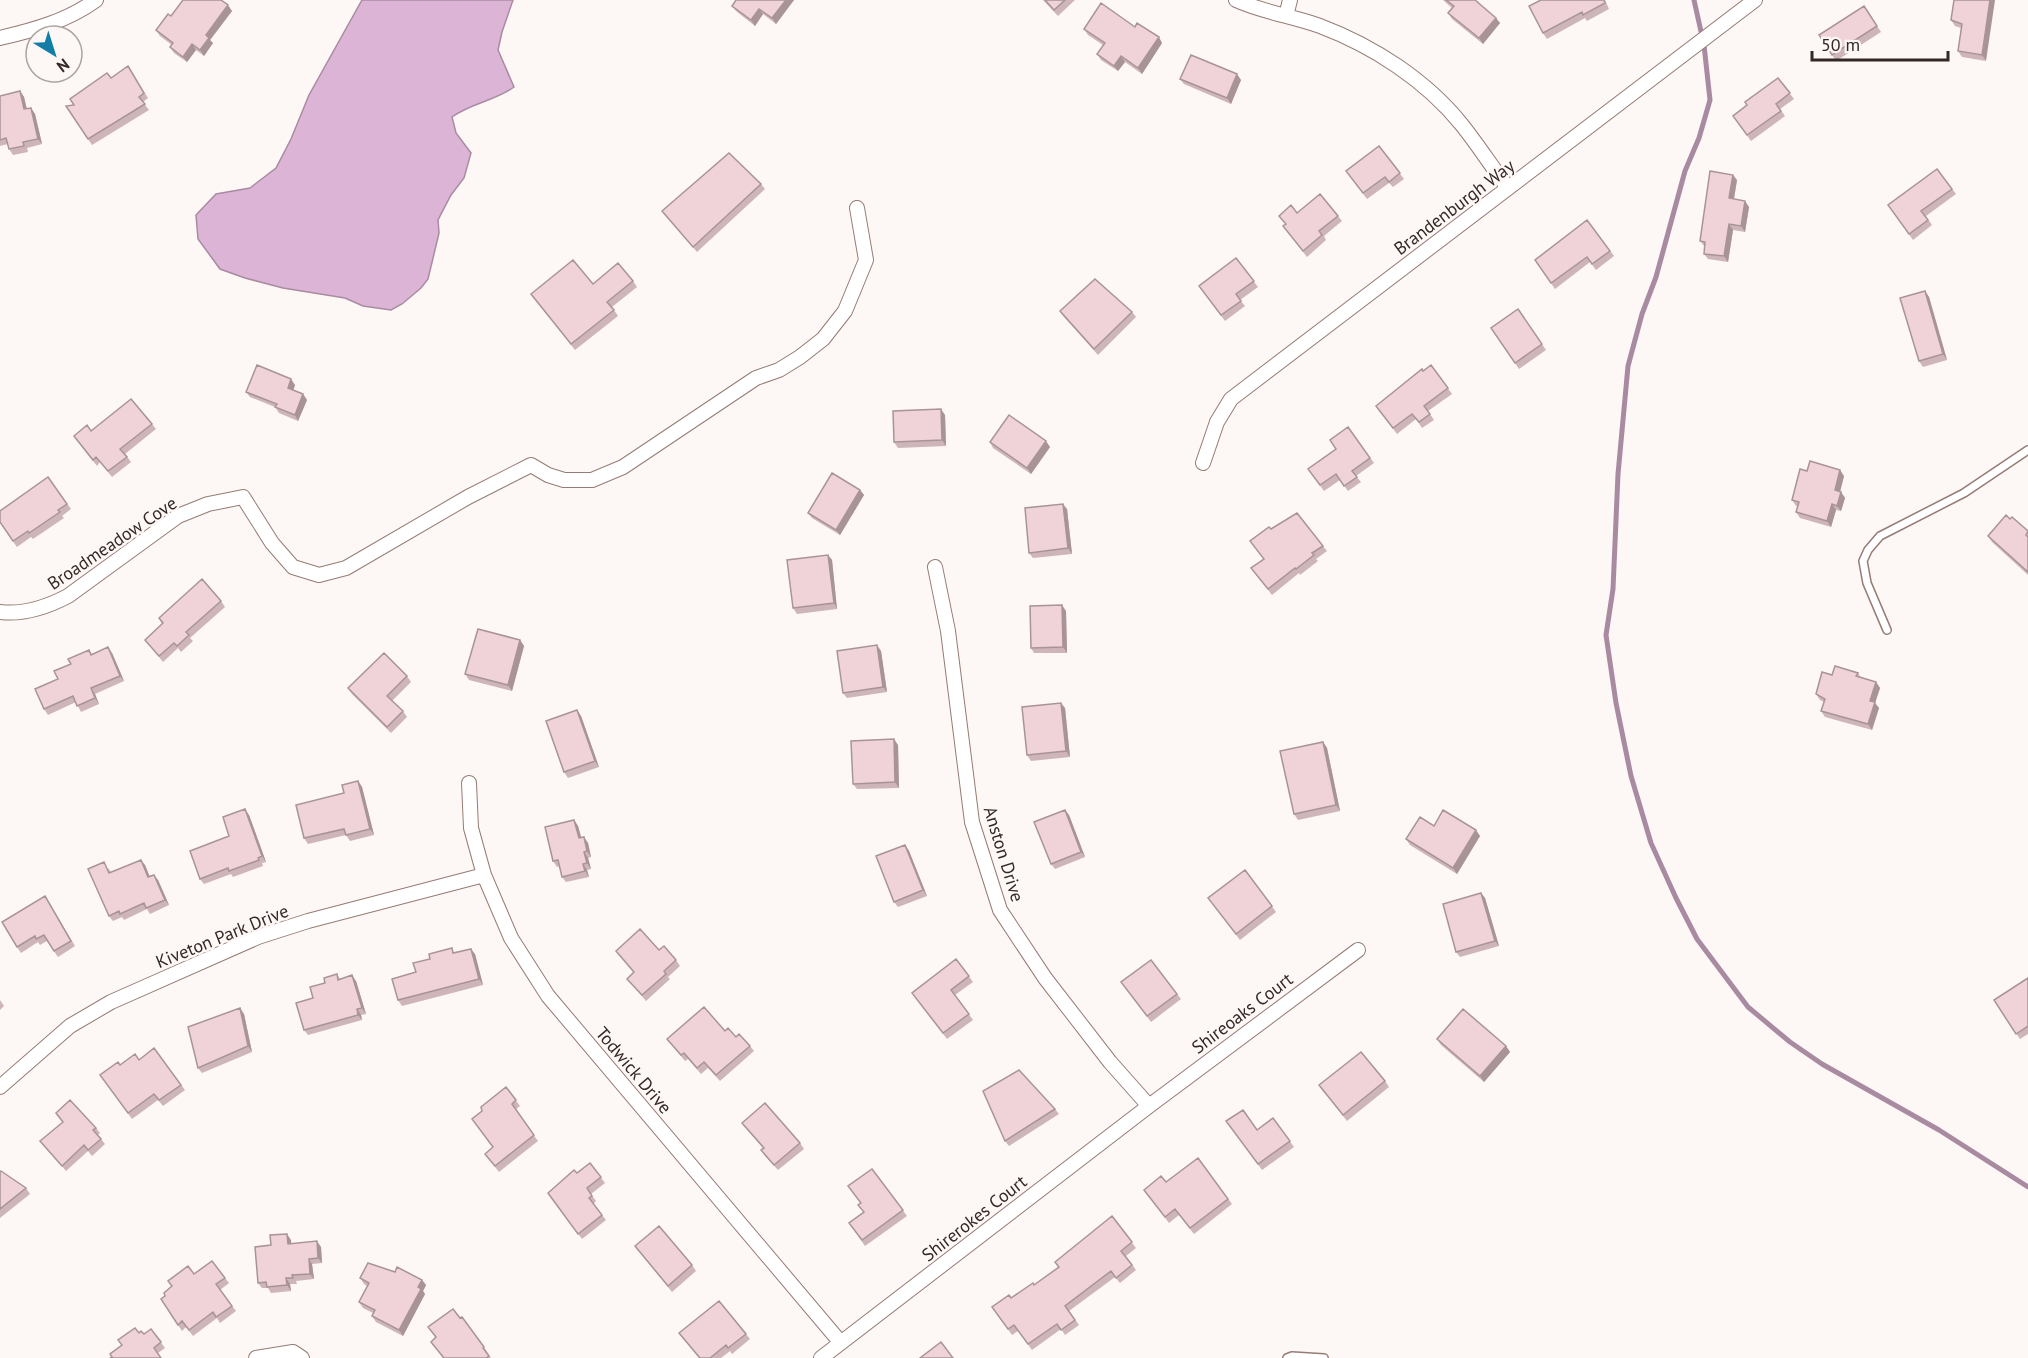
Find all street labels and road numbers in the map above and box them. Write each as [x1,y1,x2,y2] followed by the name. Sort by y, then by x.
[1389,154,1519,260] street label: Brandenburgh Way
[43,491,181,595] street label: Broadmeadow Cove
[979,804,1029,904] street label: Anston Drive
[152,899,292,973] street label: Kiveton Park Drive
[1187,968,1297,1058] street label: Shireoaks Court
[591,1022,677,1118] street label: Todwick Drive
[917,1170,1031,1266] street label: Shirerokes Court

